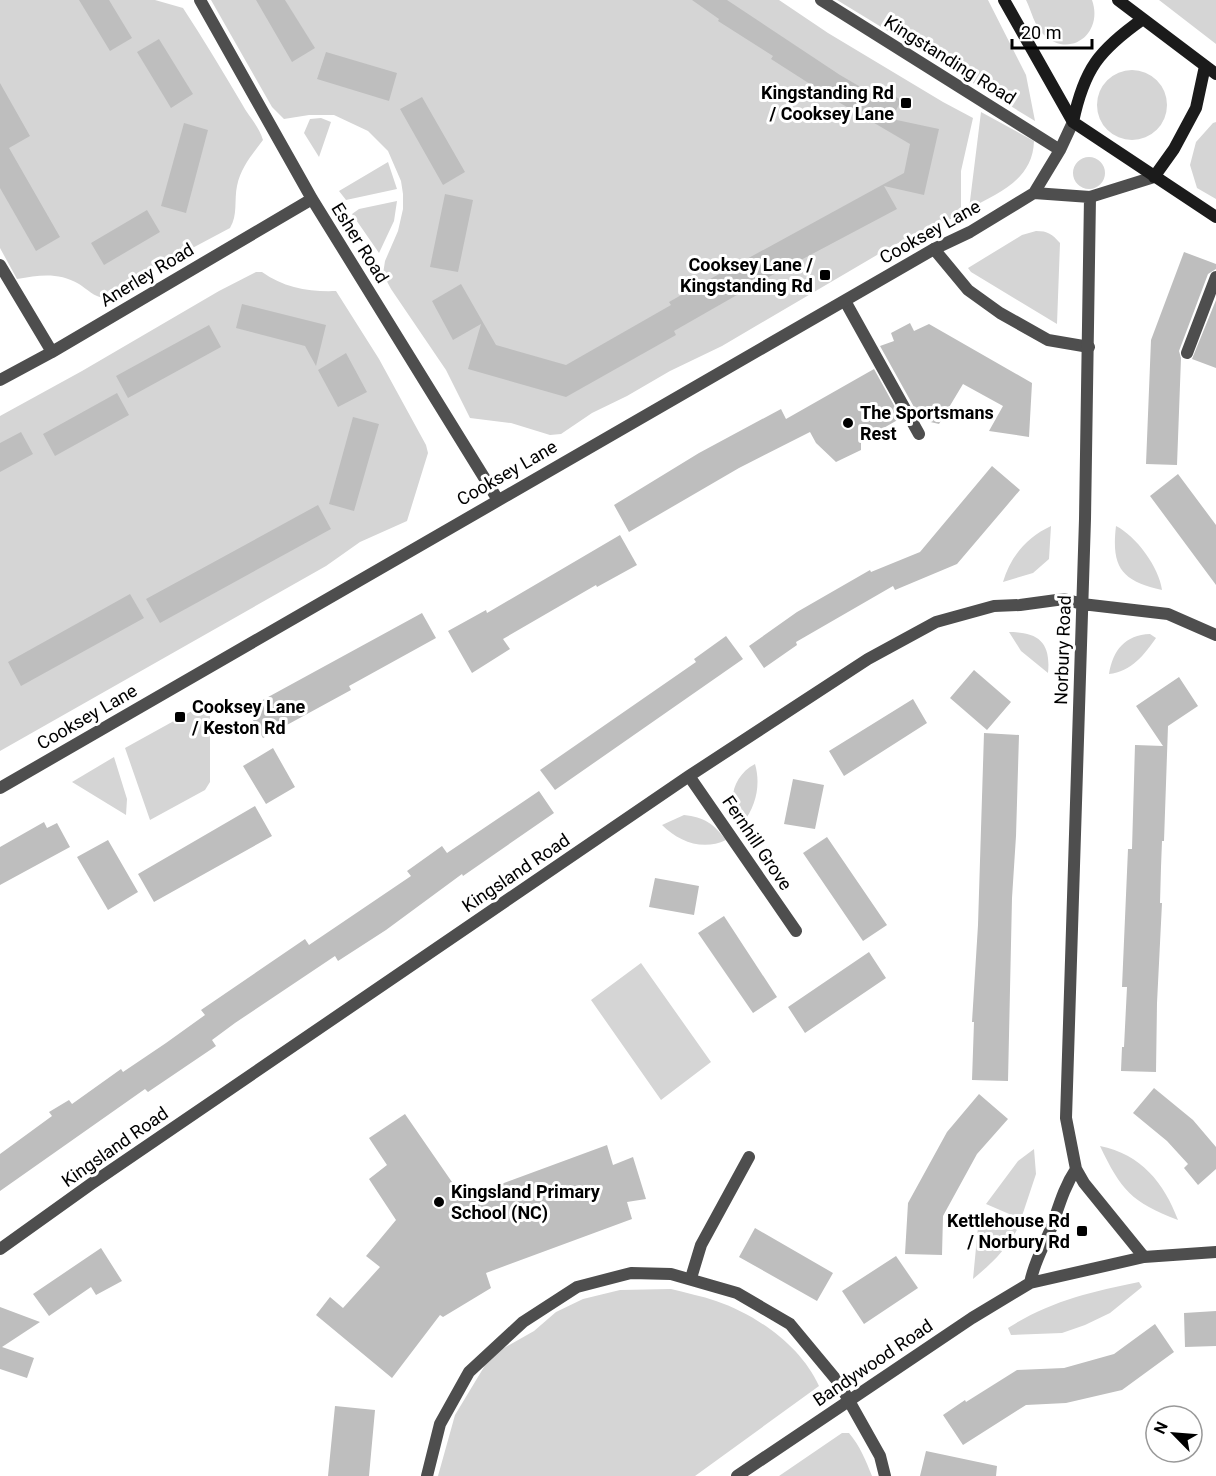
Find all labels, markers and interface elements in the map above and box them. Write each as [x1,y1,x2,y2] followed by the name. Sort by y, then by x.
[881,11,1020,108] street label: Kingstanding Road
[1012,12,1092,50] scale bar
[1021,22,1061,43] text: 20 m
[761,82,894,124] place label: Kingstanding Rd / Cooksey Lane
[899,96,913,110] marker: Kingstanding Rd / Cooksey Lane
[876,195,984,268] street label: Cooksey Lane
[327,199,393,287] street label: Esher Road
[96,238,197,311] street label: Anerley Road
[680,254,813,296] place label: Cooksey Lane / Kingstanding Rd
[818,268,832,282] marker: Cooksey Lane / Kingstanding Rd
[860,402,994,444] place label: The Sportsmans Rest
[841,416,855,430] marker: The Sportsmans Rest
[453,435,561,510] street label: Cooksey Lane
[1050,595,1075,705] street label: Norbury Road
[33,679,141,754] street label: Cooksey Lane
[191,696,306,738] place label: Cooksey Lane / Keston Rd
[173,710,187,724] marker: Cooksey Lane / Keston Rd
[718,792,797,894] street label: Fernhill Grove
[458,829,573,916] street label: Kingsland Road
[57,1102,172,1191] street label: Kingsland Road
[451,1181,601,1224] place label: Kingsland Primary School (NC)
[432,1195,446,1209] marker: Kingsland Primary School (NC)
[947,1210,1070,1252] place label: Kettlehouse Rd / Norbury Rd
[1075,1224,1089,1238] marker: Kettlehouse Rd / Norbury Rd
[809,1315,936,1410] street label: Bandywood Road
[1144,1404,1204,1464] north arrow
[1150,1419,1172,1437] text: N

